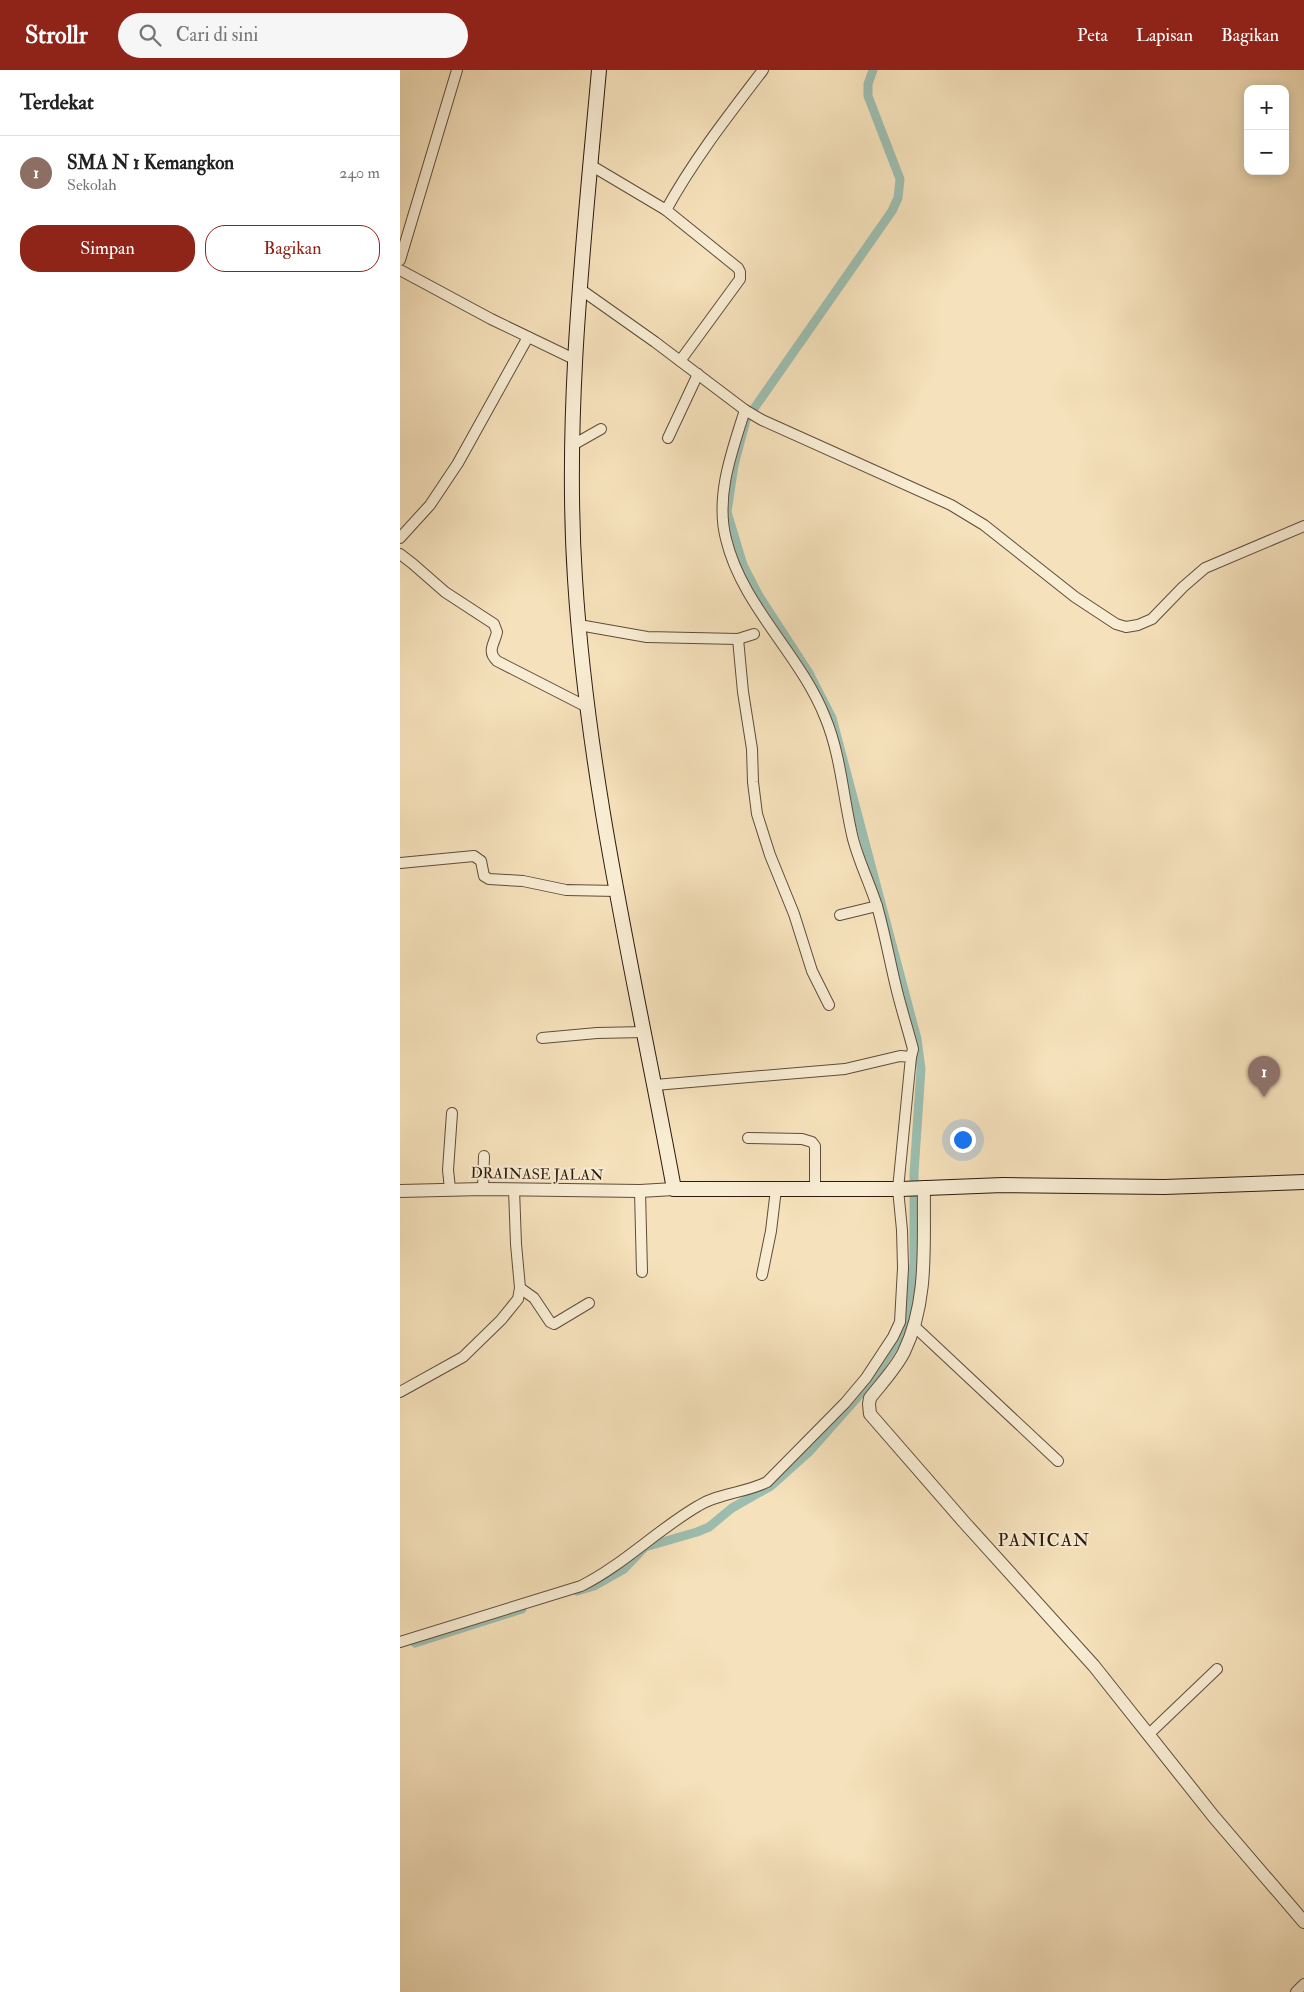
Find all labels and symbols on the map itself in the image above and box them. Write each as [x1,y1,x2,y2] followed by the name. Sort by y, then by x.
[1248,1056,1280,1097] pin: 1
[950,1127,976,1153] your location
[470,1164,604,1186] street label: DRAINASE JALAN
[998,1529,1090,1552] district label: PANICAN

